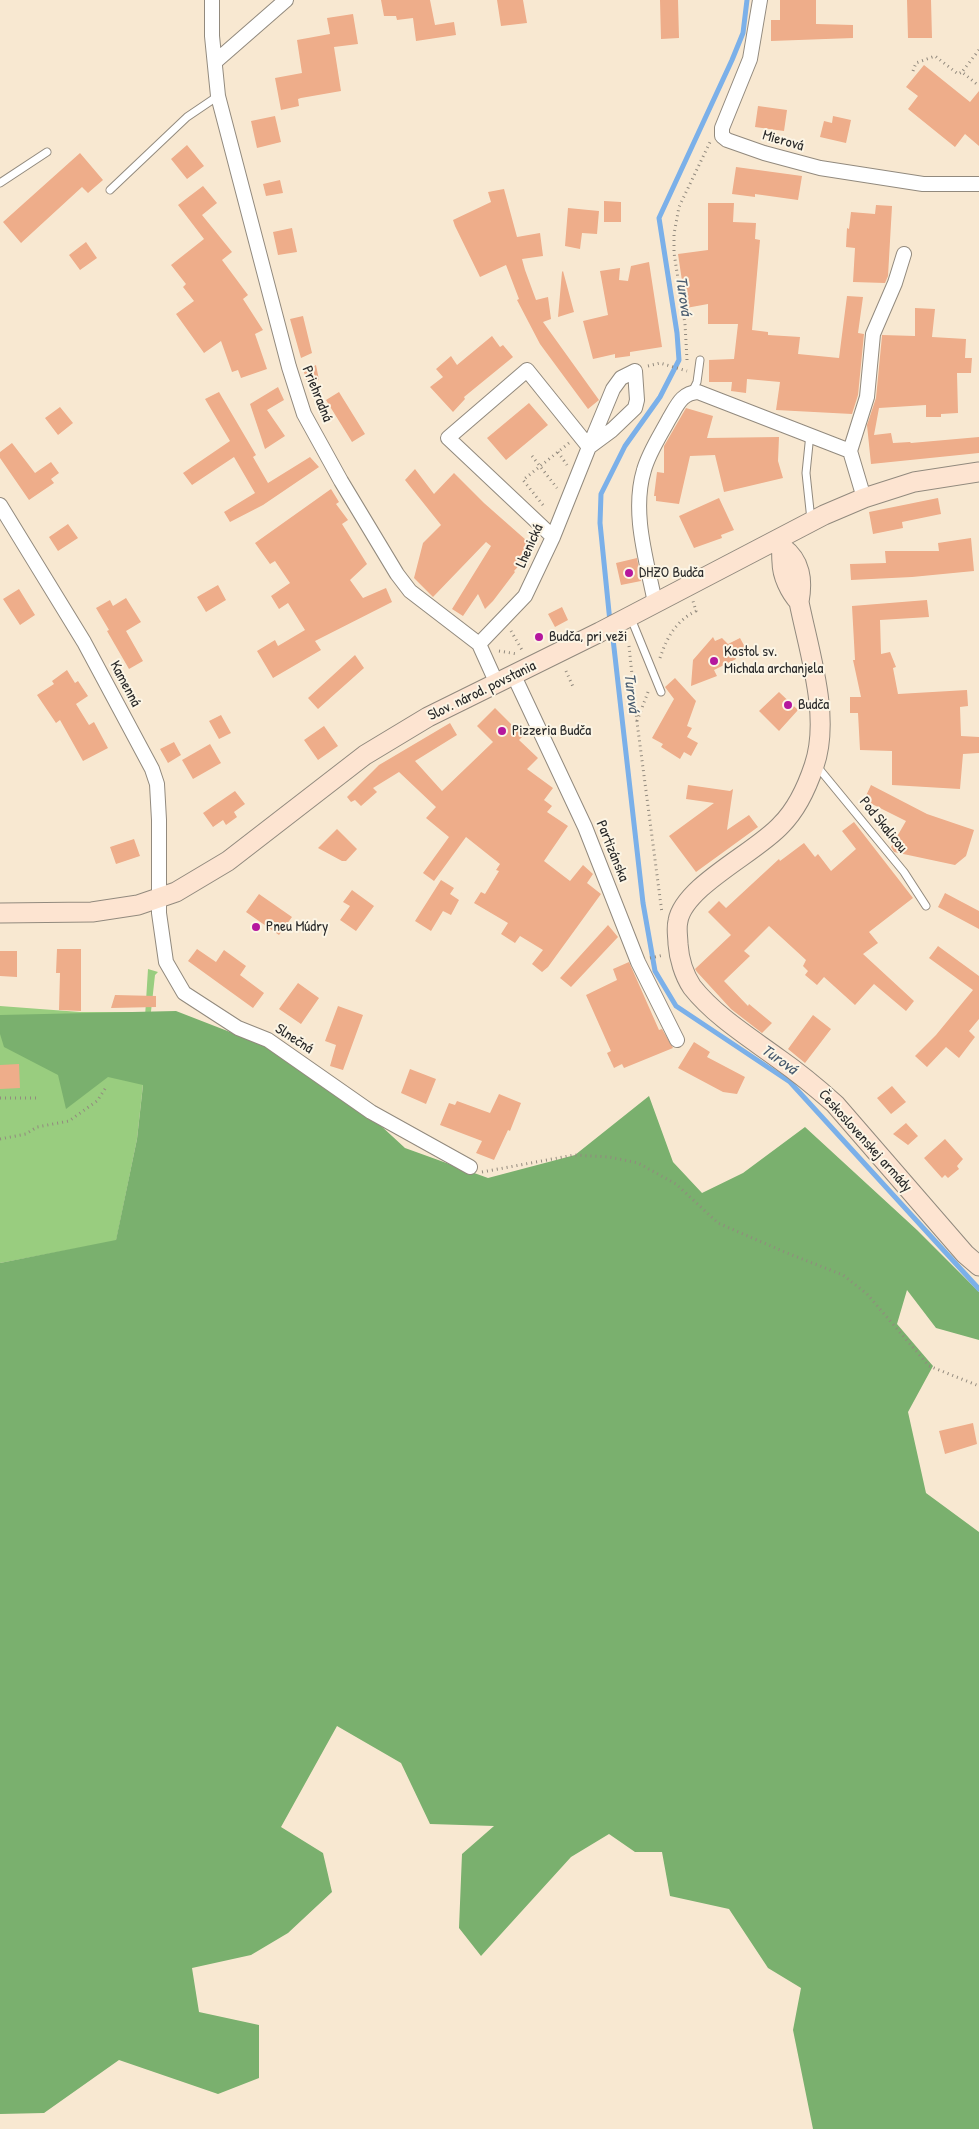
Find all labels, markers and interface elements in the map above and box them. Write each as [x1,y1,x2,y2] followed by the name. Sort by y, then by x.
[760,127,806,155] street label: Mierová
[671,275,695,317] water label: Turová
[298,363,336,425] street label: Priehradná
[512,521,548,571] street label: Lhenická
[639,564,704,582] place label: DHZO Budča
[623,567,635,579] marker: DHZO Budča
[549,628,627,646] place label: Budča, pri veži
[533,631,545,643] marker: Budča, pri veži
[724,643,823,678] place label: Kostol sv. Michala archanjela
[708,655,720,667] marker: Kostol sv. Michala archanjela
[425,657,539,725] street label: Slov. národ. povstania
[105,658,145,710] street label: Kamenná
[619,672,643,714] water label: Turová
[798,696,829,714] place label: Budča
[782,699,794,711] marker: Budča
[512,722,591,740] place label: Pizzeria Budča
[496,725,508,737] marker: Pizzeria Budča
[855,793,911,857] street label: Pod Skalicou
[592,818,632,884] street label: Partizánska
[266,918,328,936] place label: Pneu Múdry
[250,921,262,933] marker: Pneu Múdry
[271,1020,317,1058] street label: Slnečná
[757,1041,801,1079] water label: Turová
[814,1086,916,1196] street label: Československej armády

